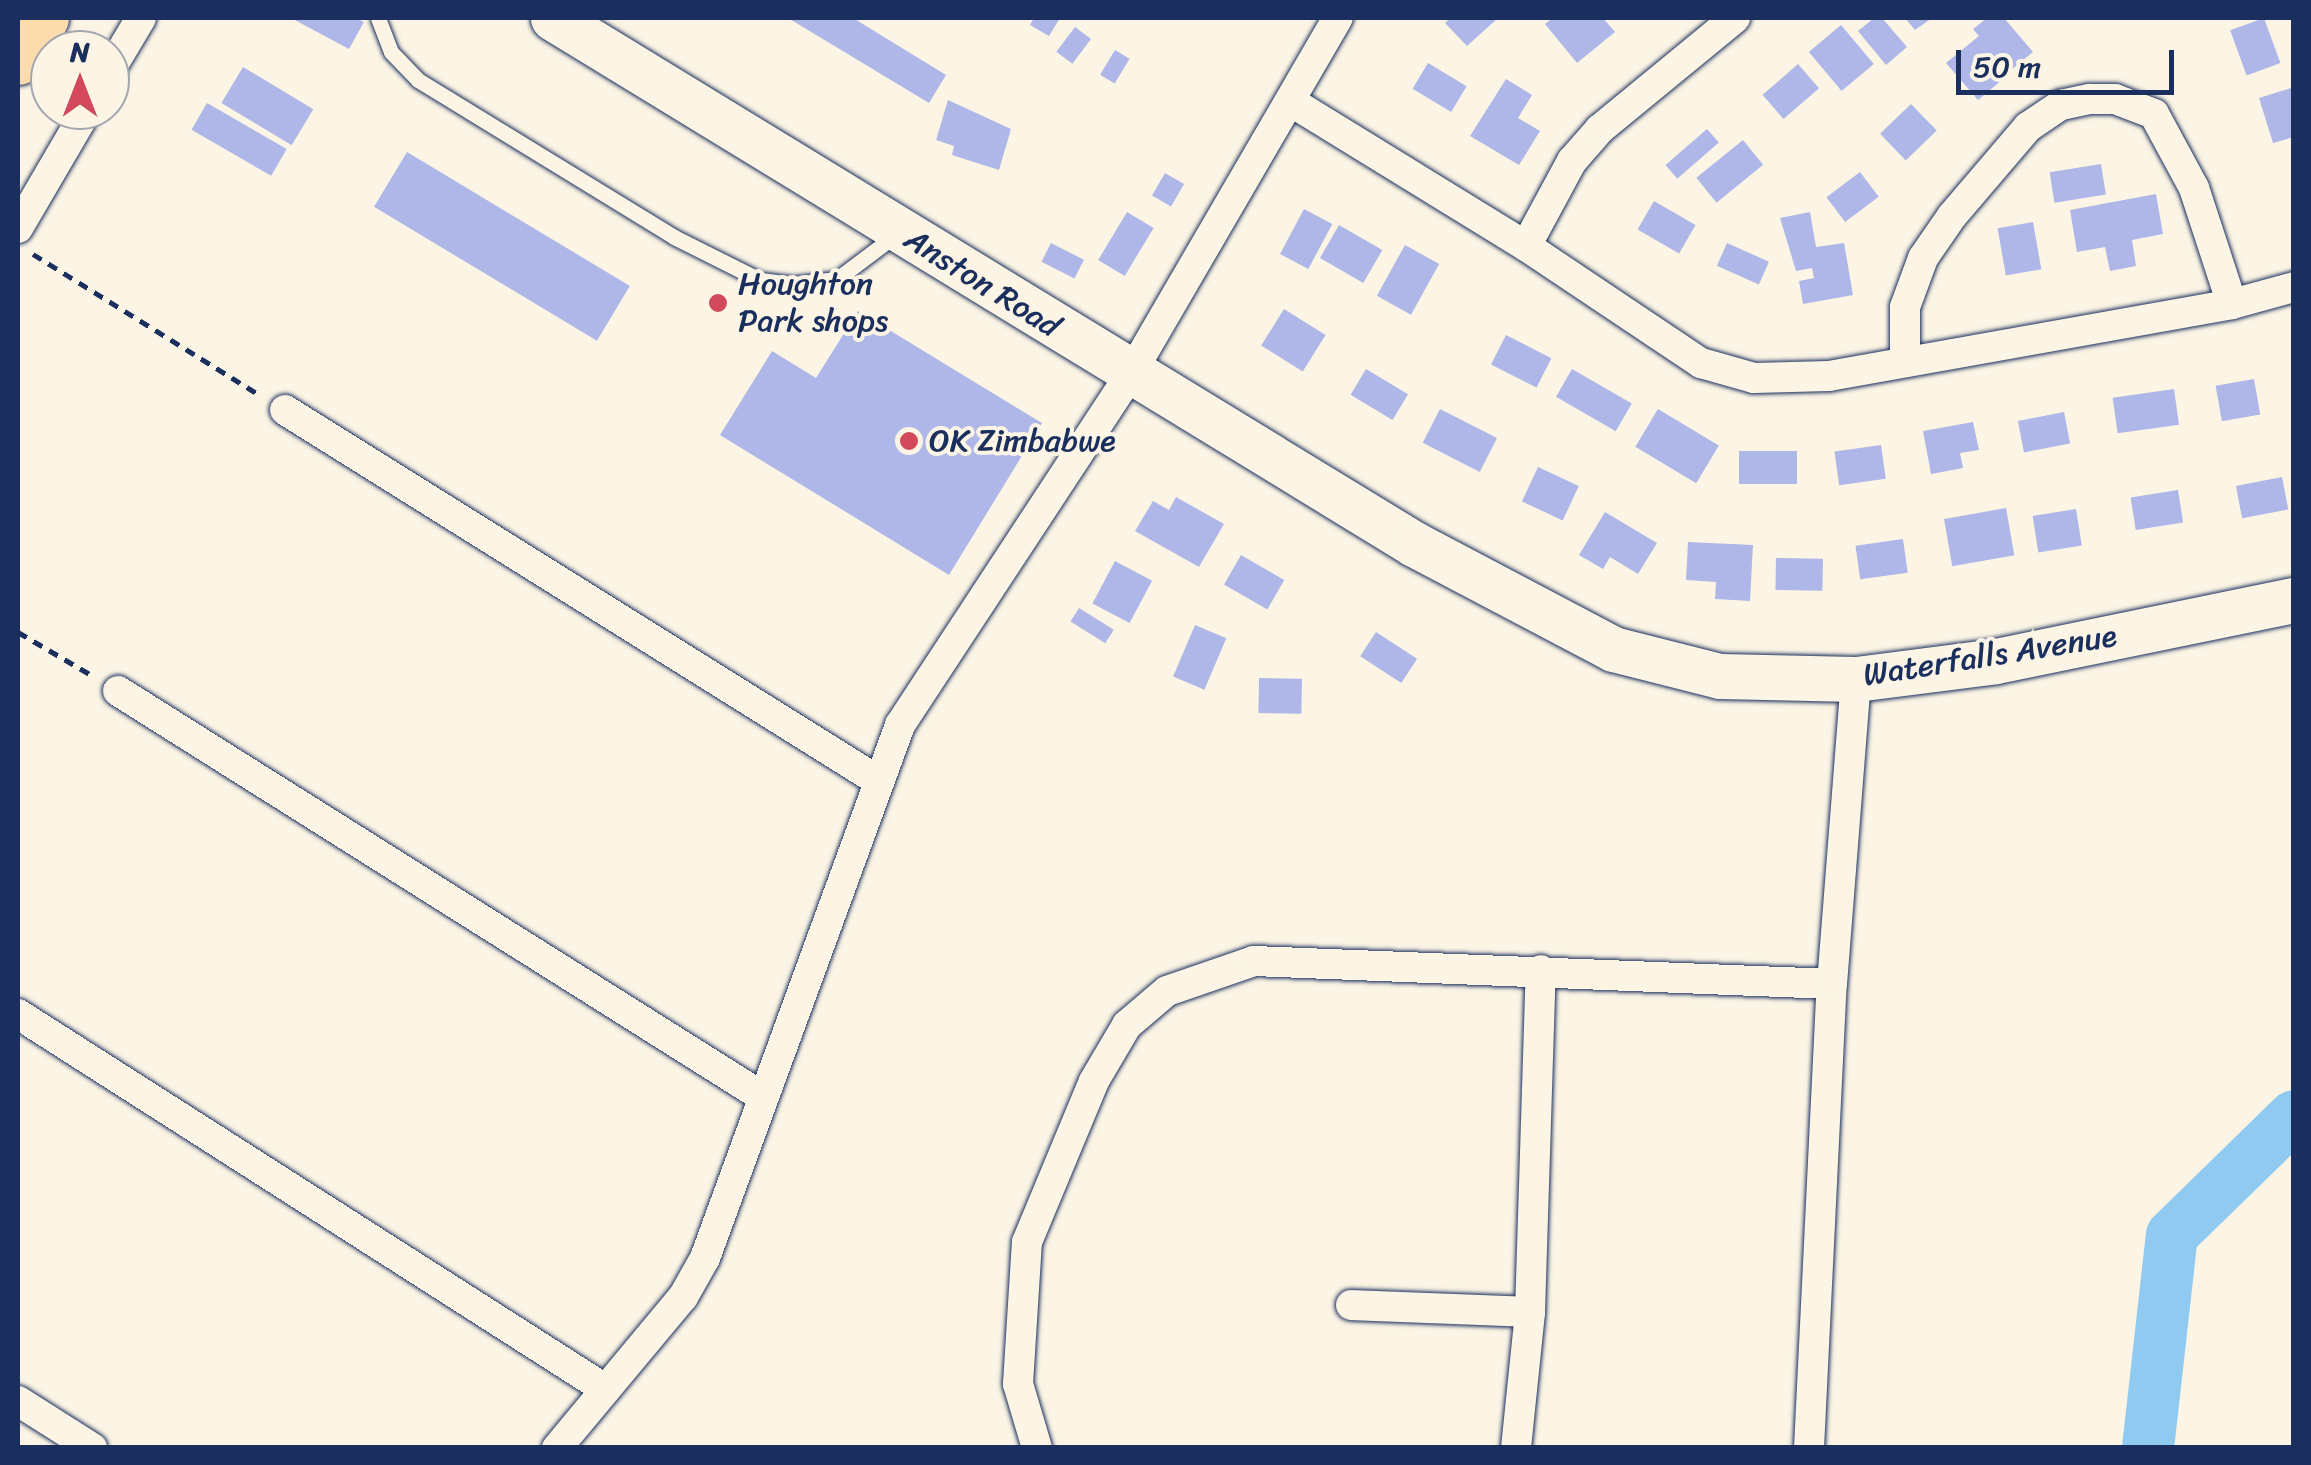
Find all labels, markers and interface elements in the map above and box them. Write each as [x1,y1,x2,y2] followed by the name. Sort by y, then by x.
[70,27,90,76] text: N
[30,30,130,130] north arrow
[1961,30,2178,92] scale bar
[1973,40,2041,94] text: 50 m
[897,220,1067,346] street label: Anston Road
[738,266,891,341] place label: Houghton Park shops
[707,292,729,314] marker: Houghton Park shops
[929,422,1116,460] place label: OK Zimbabwe
[898,430,920,452] marker: OK Zimbabwe
[1861,617,2119,695] street label: Waterfalls Avenue

